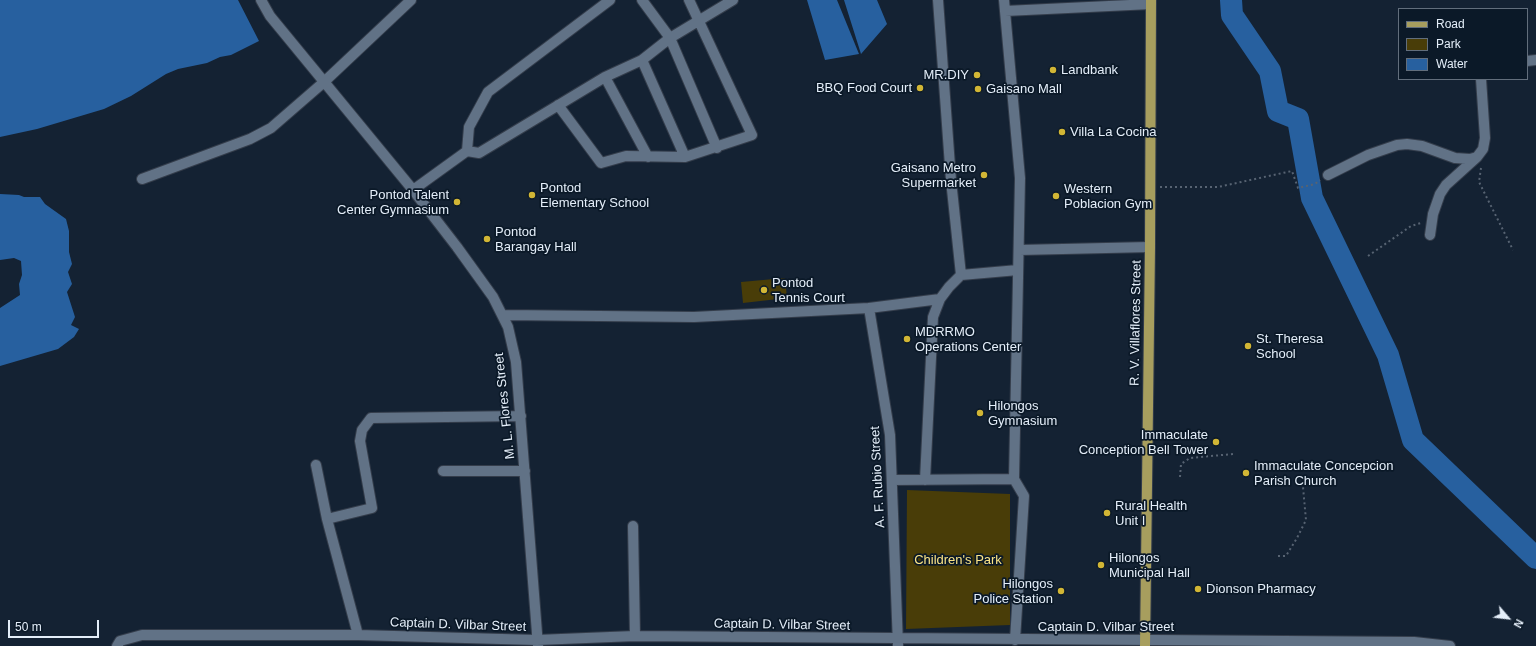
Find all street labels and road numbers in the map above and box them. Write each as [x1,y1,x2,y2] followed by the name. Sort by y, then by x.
[1127,260,1145,386] street label: R. V. Villaflores Street
[492,352,518,460] street label: M. L. Flores Street
[868,426,888,528] street label: A. F. Rubio Street
[390,615,526,635] street label: Captain D. Vilbar Street
[714,616,850,634] street label: Captain D. Vilbar Street
[1038,619,1174,635] street label: Captain D. Vilbar Street

